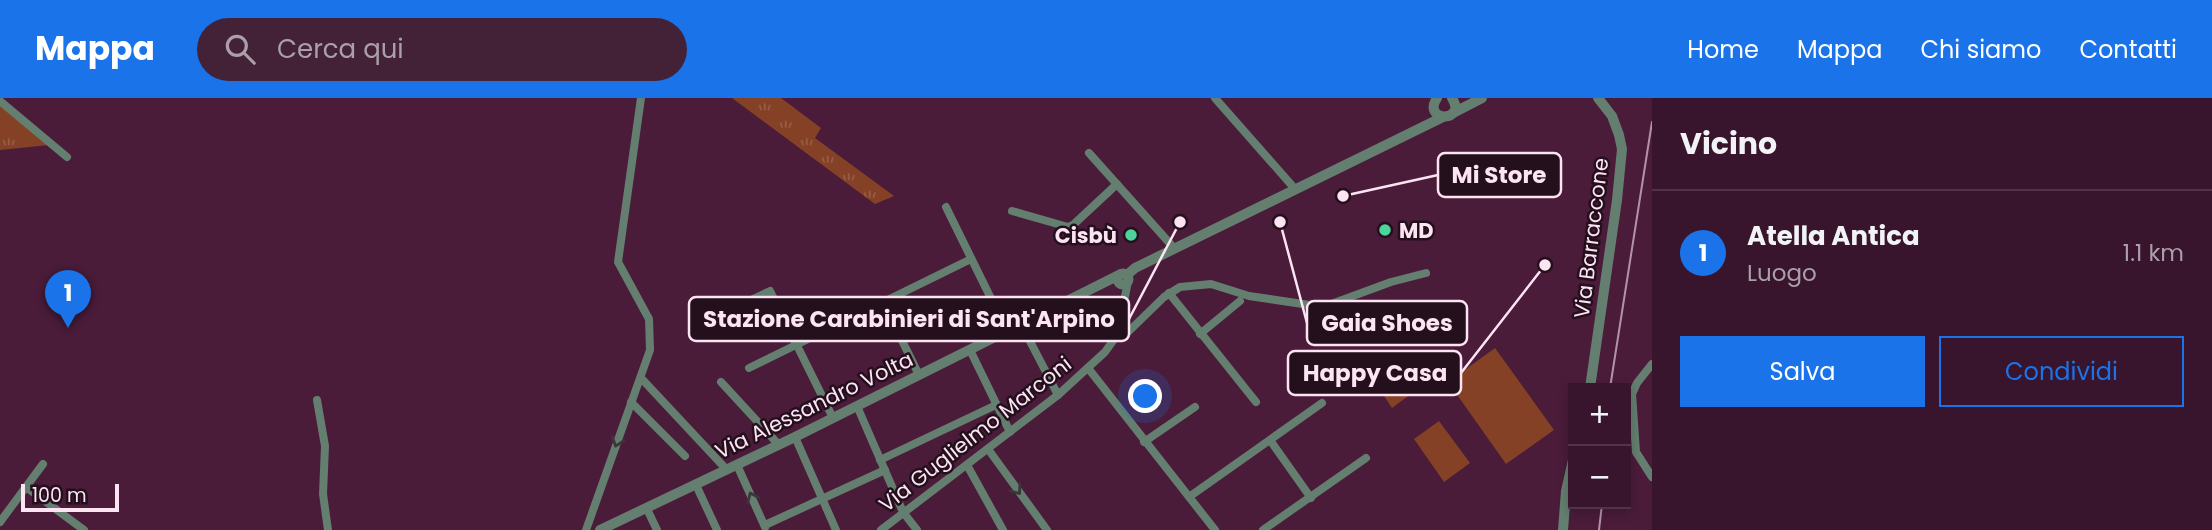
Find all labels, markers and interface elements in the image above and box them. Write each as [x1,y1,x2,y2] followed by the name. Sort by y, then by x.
[197,18,687,81] search box
[35,25,155,72] text: Mappa
[221,30,259,68] icon: search
[277,31,404,67] text: Cerca qui
[1687,33,1759,66] text: Home
[1797,33,1882,66] text: Mappa
[1920,33,2041,66] text: Chi siamo
[2079,33,2177,66] text: Contatti
[1680,122,1777,165] text: Vicino
[1438,153,1561,197] callout: Mi Store
[1567,156,1615,320] street label: Via Barraccone
[1452,159,1546,191] text: Mi Store
[1399,216,1434,245] place label: MD
[1747,218,1920,254] text: Atella Antica
[1055,221,1117,250] place label: Cisbù
[1377,222,1393,238] marker: MD
[1123,227,1139,243] marker: Cisbù
[1699,237,1707,269] text: 1
[2123,237,2184,269] text: 1.1 km
[1747,257,1817,289] text: Luogo
[45,270,91,328] pin: 1
[689,297,1129,341] callout: Stazione Carabinieri di Sant'Arpino
[1307,301,1467,345] callout: Gaia Shoes
[703,303,1115,335] text: Stazione Carabinieri di Sant'Arpino
[1321,307,1453,339] text: Gaia Shoes
[1680,336,1925,407] button: Salva
[1939,336,2184,407] button: Condividi
[710,344,918,466] street label: Via Alessandro Volta
[873,350,1077,518] street label: Via Guglielmo Marconi
[1288,351,1461,395] callout: Happy Casa
[1303,357,1447,389] text: Happy Casa
[1128,379,1162,413] your location
[1568,383,1631,509] map controls
[1568,383,1631,446] button: +
[611,435,625,447] one-way arrow
[1568,446,1631,509] button: −
[21,481,119,513] scale bar
[32,482,87,509] text: 100 m
[1009,482,1022,494] one-way arrow
[746,492,760,504] one-way arrow

